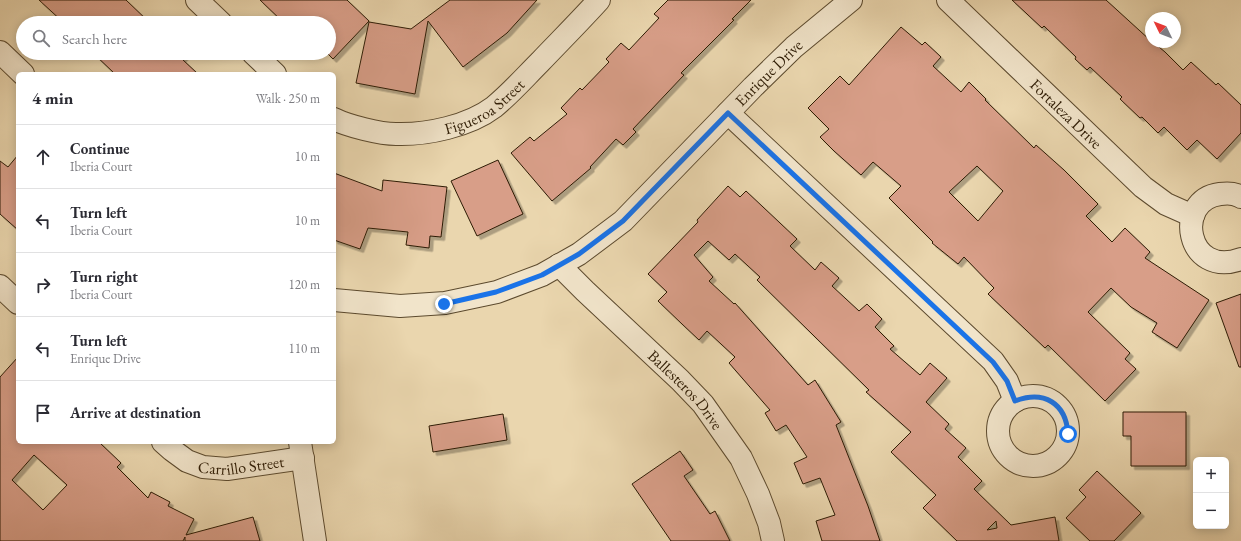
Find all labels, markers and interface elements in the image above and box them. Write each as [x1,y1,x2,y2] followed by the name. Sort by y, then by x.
[1145,12,1181,48] north arrow
[16,16,336,60] search box
[30,27,52,49] icon: search
[62,29,127,48] text: Search here
[730,35,807,111] street label: Enrique Drive
[442,74,529,139] street label: Figueroa Street
[1025,74,1107,153] street label: Fortaleza Drive
[32,87,73,109] text: 4 min
[256,90,320,107] text: Walk · 250 m
[70,139,130,158] text: Continue
[32,146,54,168] icon: ahead
[295,148,320,165] text: 10 m
[70,158,132,175] text: Iberia Court
[70,203,127,222] text: Turn left
[32,210,54,232] icon: left
[295,212,320,229] text: 10 m
[70,222,132,239] text: Iberia Court
[70,267,138,286] text: Turn right
[32,274,54,296] icon: right
[289,276,320,293] text: 120 m
[70,286,132,303] text: Iberia Court
[435,295,453,313] route end
[70,331,127,350] text: Turn left
[32,338,54,360] icon: left
[289,340,320,357] text: 110 m
[643,345,728,434] street label: Ballesteros Drive
[70,350,141,367] text: Enrique Drive
[32,402,54,424] icon: arrive
[70,403,201,422] text: Arrive at destination
[1059,425,1077,443] route start
[197,451,285,480] street label: Carrillo Street
[1193,457,1229,529] map controls
[1193,457,1229,493] button: +
[1193,493,1229,529] button: −

